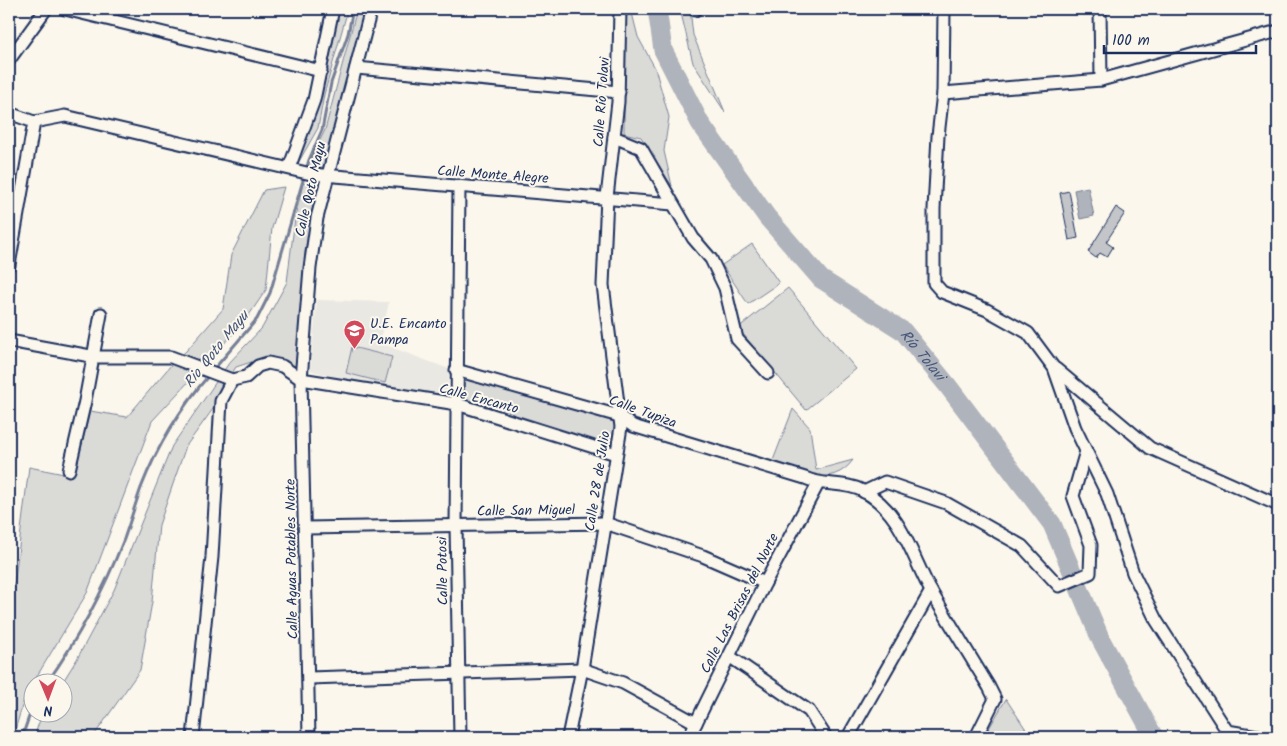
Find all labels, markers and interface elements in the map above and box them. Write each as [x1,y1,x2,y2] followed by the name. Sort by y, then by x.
[1104,22,1257,54] scale bar
[1112,29,1150,53] text: 100 m
[588,56,616,148] street label: Calle Río Tolavi
[289,139,333,239] street label: Calle Qoto Mayu
[436,160,550,190] street label: Calle Monte Alegre
[178,304,257,393] water label: Rio Qoto Mayu
[370,313,446,351] place label: U.E. Encanto Pampa
[342,319,366,350] school or university icon: U.E. Encanto Pampa
[893,325,952,389] water label: Río Tolavi
[437,378,521,420] street label: Calle Encanto
[606,390,680,434] street label: Calle Tupiza
[579,429,617,533] street label: Calle 28 de Julio
[280,478,304,639] street label: Calle Aguas Potables Norte
[477,499,576,523] street label: Calle San Miguel
[695,529,785,678] street label: Calle Las Brisas del Norte
[431,536,455,606] street label: Calle Potosi
[22,674,72,724] north arrow
[43,699,53,721] text: N

